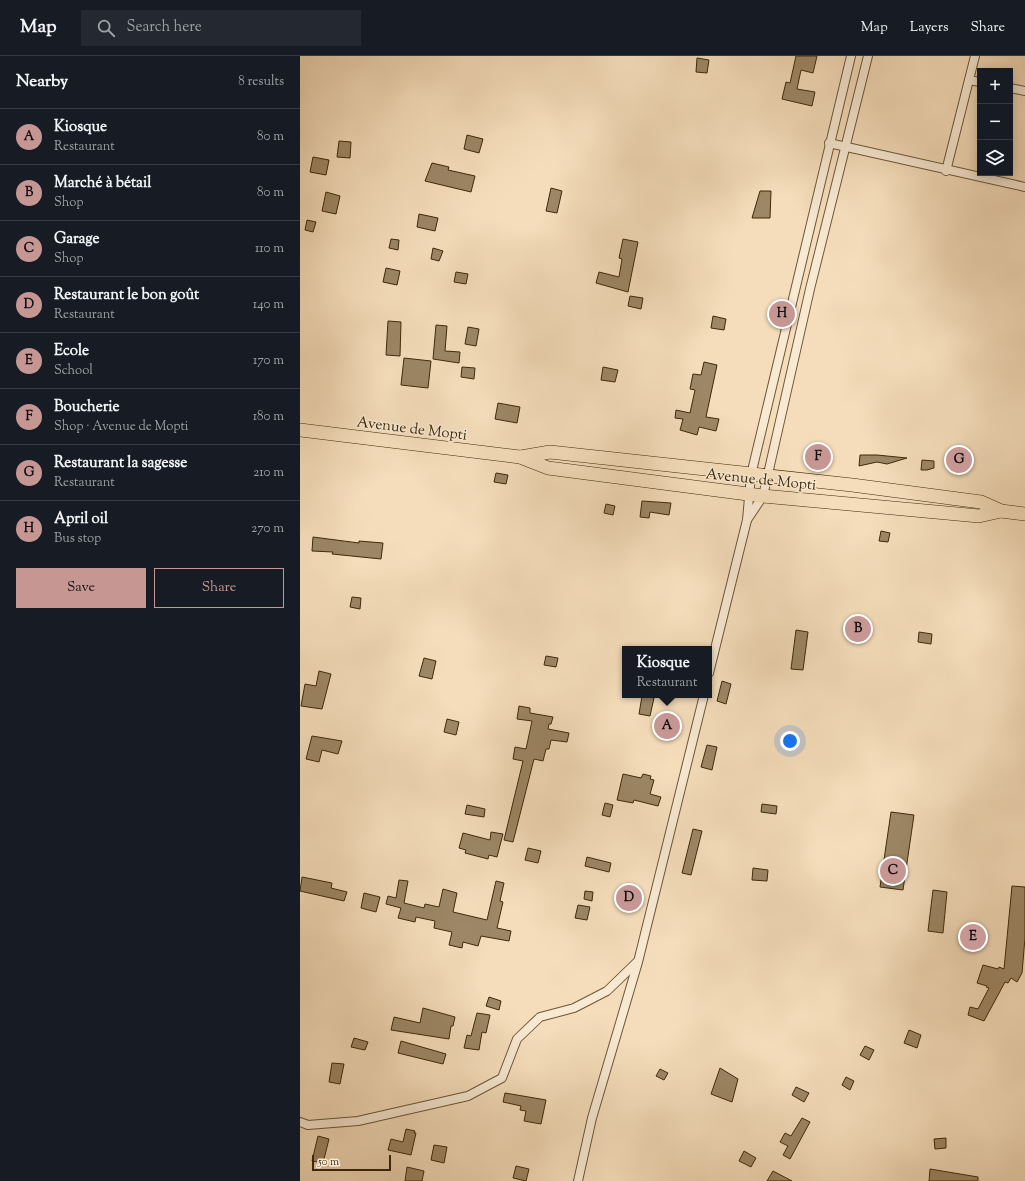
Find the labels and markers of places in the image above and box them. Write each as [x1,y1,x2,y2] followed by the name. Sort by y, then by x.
[769,299,795,329] pin: H
[805,442,831,472] pin: F
[946,445,972,475] pin: G
[845,614,871,644] pin: B
[654,711,680,741] pin: A
[880,856,906,886] pin: C
[616,883,642,913] pin: D
[960,922,986,952] pin: E

